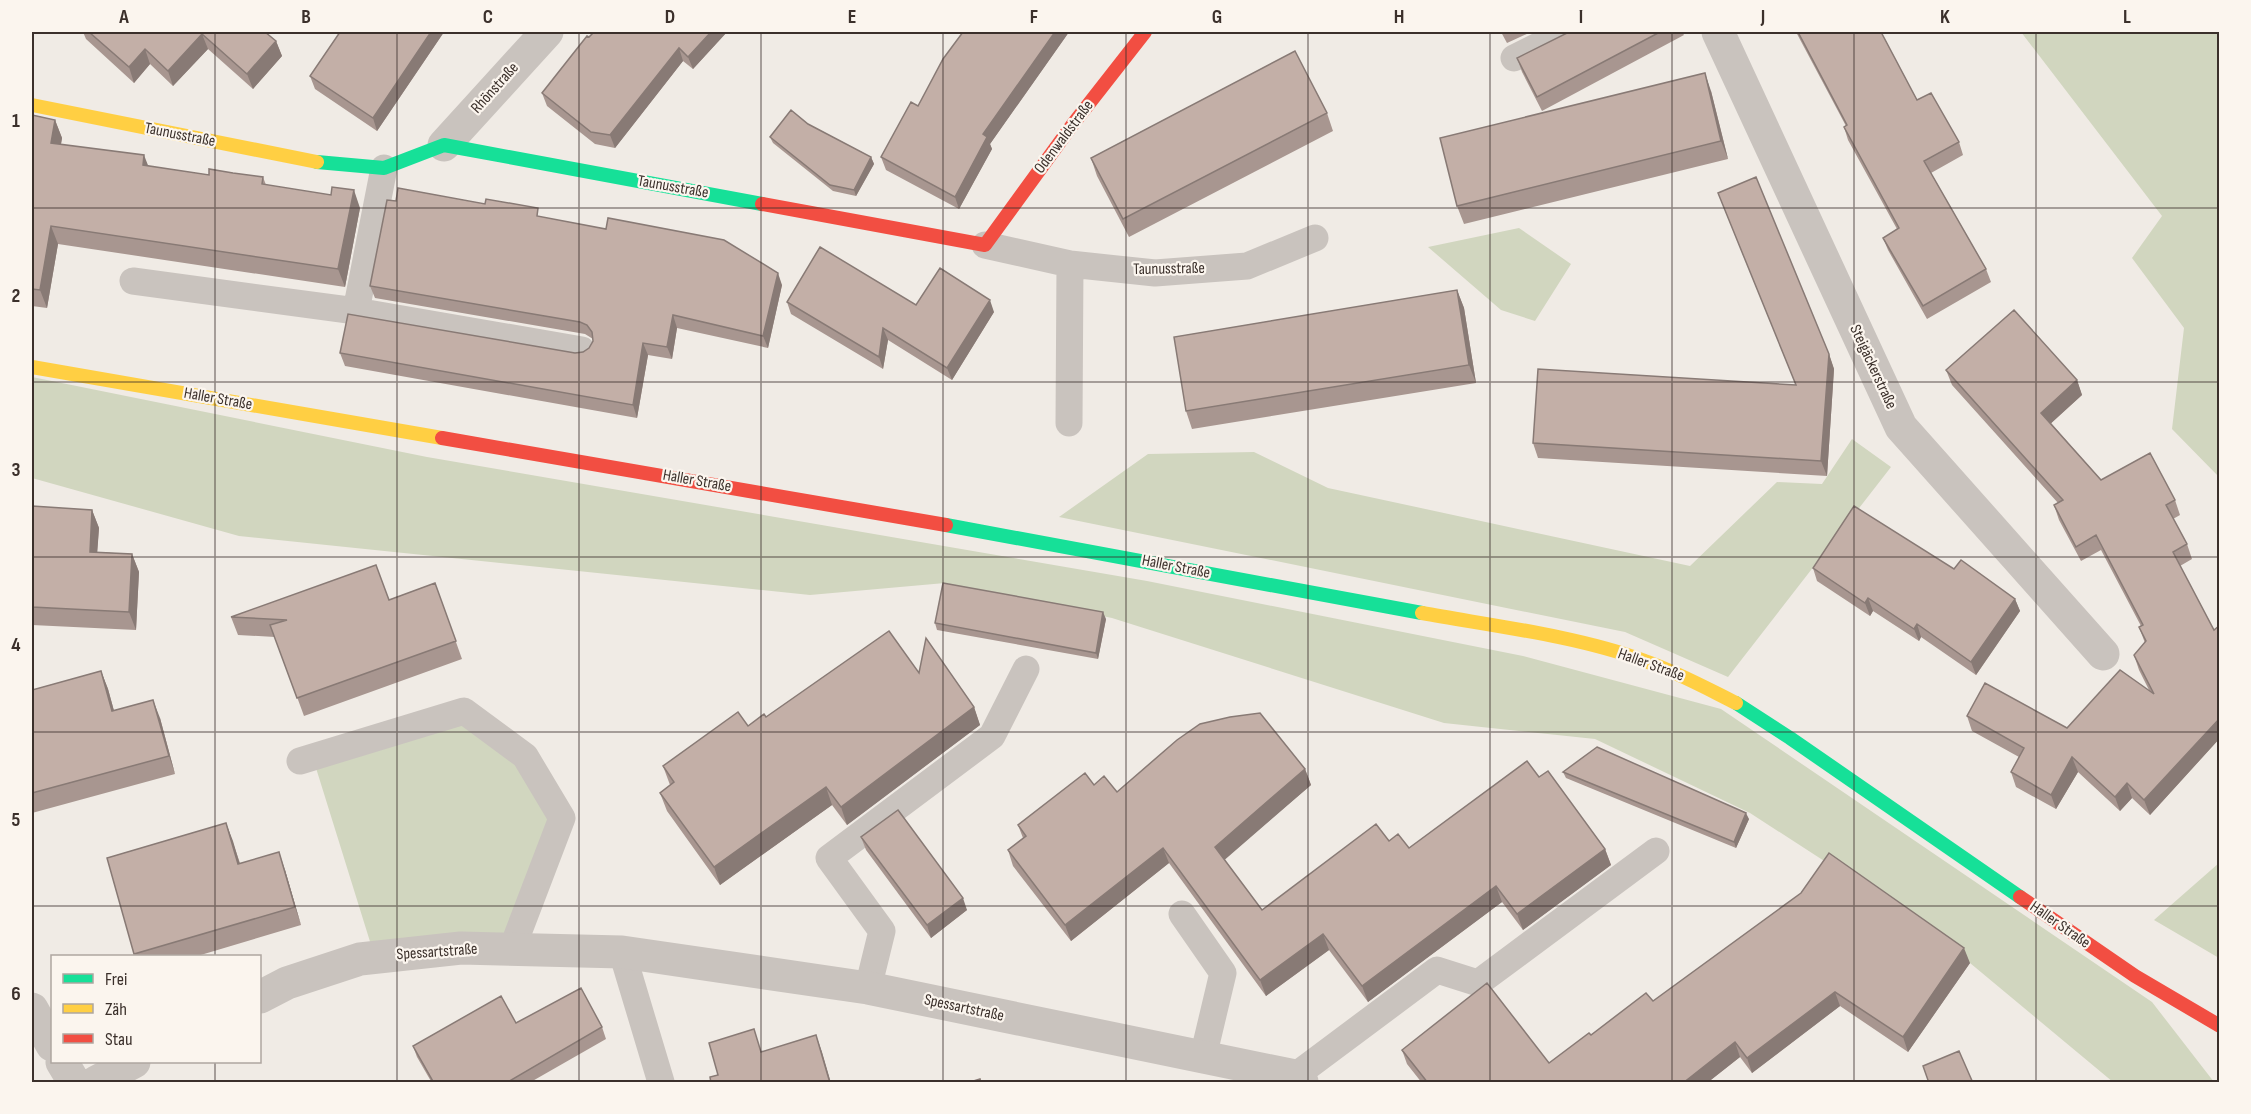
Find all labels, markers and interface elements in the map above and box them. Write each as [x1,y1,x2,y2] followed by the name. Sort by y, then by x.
[118,5,129,29] text: A
[301,5,311,29] text: B
[483,5,493,29] text: C
[665,5,675,29] text: D
[848,5,856,29] text: E
[1030,5,1038,29] text: F
[1212,5,1222,29] text: G
[1394,5,1404,29] text: H
[1579,5,1583,29] text: I
[1760,5,1765,29] text: J
[1940,5,1950,29] text: K
[2123,5,2131,29] text: L
[467,59,523,117] street label: Rhönstraße
[1030,97,1098,177] street label: Odenwaldstraße
[12,109,20,133] text: 1
[143,119,217,151] street label: Taunusstraße
[636,171,710,203] street label: Taunusstraße
[1133,259,1205,279] street label: Taunusstraße
[12,284,20,308] text: 2
[1845,322,1901,412] street label: Steigäckerstraße
[182,384,254,414] street label: Haller Straße
[12,458,21,482] text: 3
[661,466,733,496] street label: Haller Straße
[1140,551,1212,583] street label: Haller Straße
[11,633,21,657] text: 4
[1615,644,1687,686] street label: Haller Straße
[12,808,21,832] text: 5
[2026,897,2094,953] street label: Haller Straße
[396,940,478,964] street label: Spessartstraße
[51,955,261,1063] legend
[105,969,127,990] text: Frei
[11,982,21,1006] text: 6
[922,990,1006,1026] street label: Spessartstraße
[105,999,127,1020] text: Zäh
[105,1029,133,1050] text: Stau

